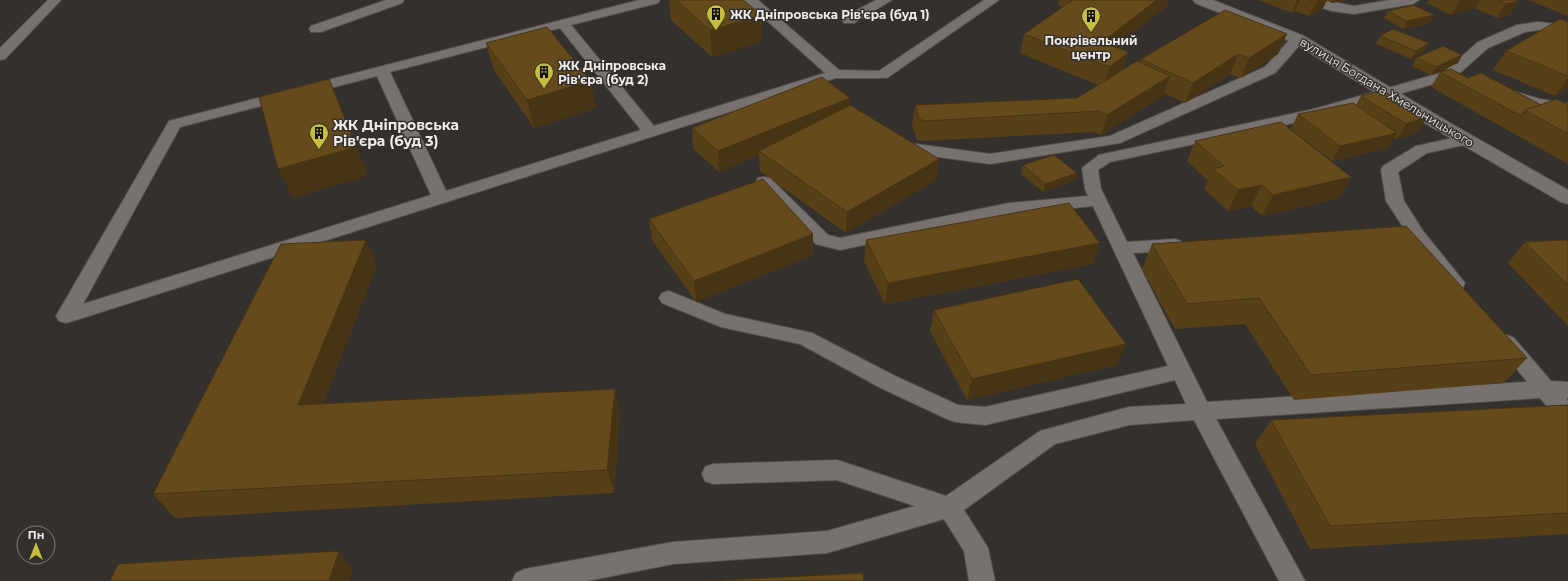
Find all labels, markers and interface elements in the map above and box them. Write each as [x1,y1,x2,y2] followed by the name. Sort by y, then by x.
[705,3,727,31] building icon: ЖК Дніпровська Рів'єра (буд 1)
[1080,5,1102,33] building icon: Покрівельний центр
[730,7,929,22] place label: ЖК Дніпровська Рів'єра (буд 1)
[1044,33,1138,62] place label: Покрівельний центр
[1297,34,1477,150] street label: вулиця Богдана Хмельницького
[558,58,666,87] place label: ЖК Дніпровська Рів'єра (буд 2)
[533,61,555,89] building icon: ЖК Дніпровська Рів'єра (буд 2)
[333,116,459,150] place label: ЖК Дніпровська Рів'єра (буд 3)
[308,122,330,150] building icon: ЖК Дніпровська Рів'єра (буд 3)
[16,525,56,565] north arrow
[28,528,44,542] text: Пн

